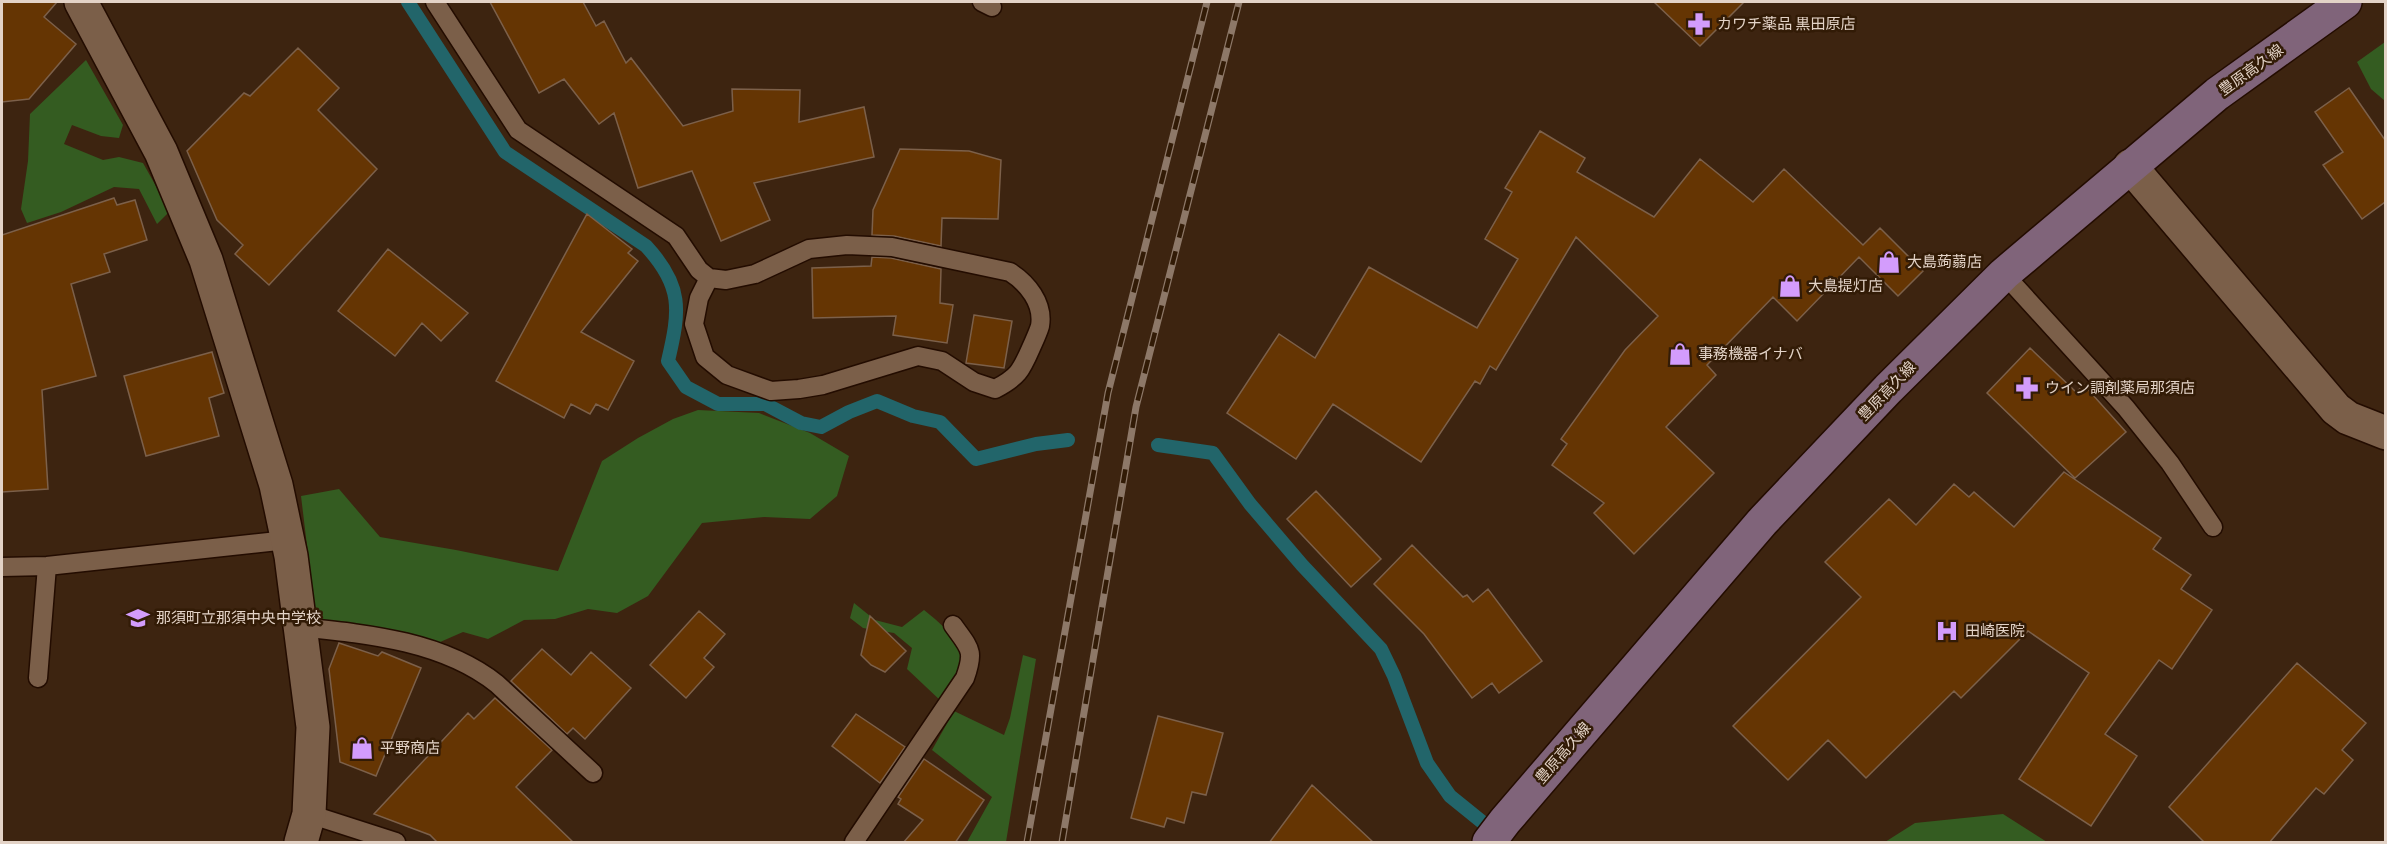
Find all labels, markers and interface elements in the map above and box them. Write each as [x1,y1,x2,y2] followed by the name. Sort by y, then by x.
[1686,11,1712,37] pharmacy icon: カワチ薬品 黒田原店
[1717,15,1855,33] place label: カワチ薬品 黒田原店
[2215,41,2287,99] street label: 豊原高久線
[1876,249,1902,275] shop icon: 大島蒟蒻店
[1907,253,1982,271] place label: 大島蒟蒻店
[1777,273,1803,299] shop icon: 大島提灯店
[1808,277,1883,295] place label: 大島提灯店
[1667,341,1693,367] shop icon: 事務機器イナバ
[1698,345,1803,363] place label: 事務機器イナバ
[1854,358,1920,424] street label: 豊原高久線
[2014,375,2040,401] pharmacy icon: ウイン調剤薬局那須店
[2045,379,2195,397] place label: ウイン調剤薬局那須店
[125,605,151,631] school or university icon: 那須町立那須中央中学校
[156,609,321,627] place label: 那須町立那須中央中学校
[1934,618,1960,644] hospital icon: 田崎医院
[1965,622,2025,640] place label: 田崎医院
[1532,719,1594,787] street label: 豊原高久線
[349,735,375,761] shop icon: 平野商店
[380,739,440,757] place label: 平野商店

